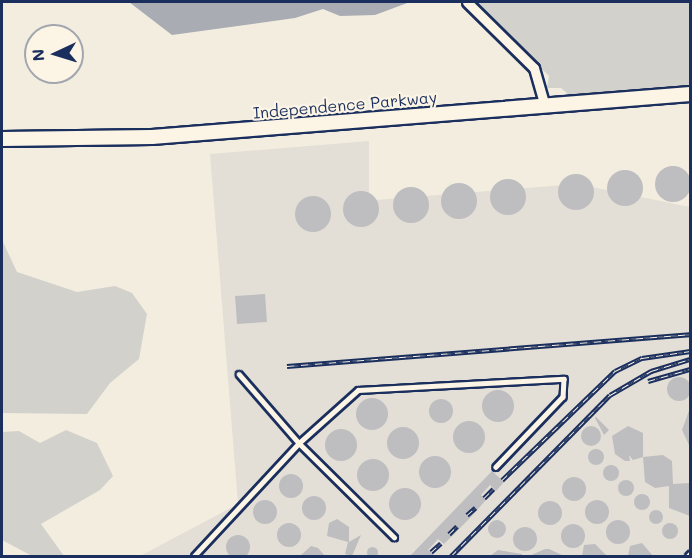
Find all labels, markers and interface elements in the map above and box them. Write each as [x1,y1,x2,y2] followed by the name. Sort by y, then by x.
[24,24,84,84] north arrow
[27,48,48,62] text: N
[252,87,438,123] street label: Independence Parkway

